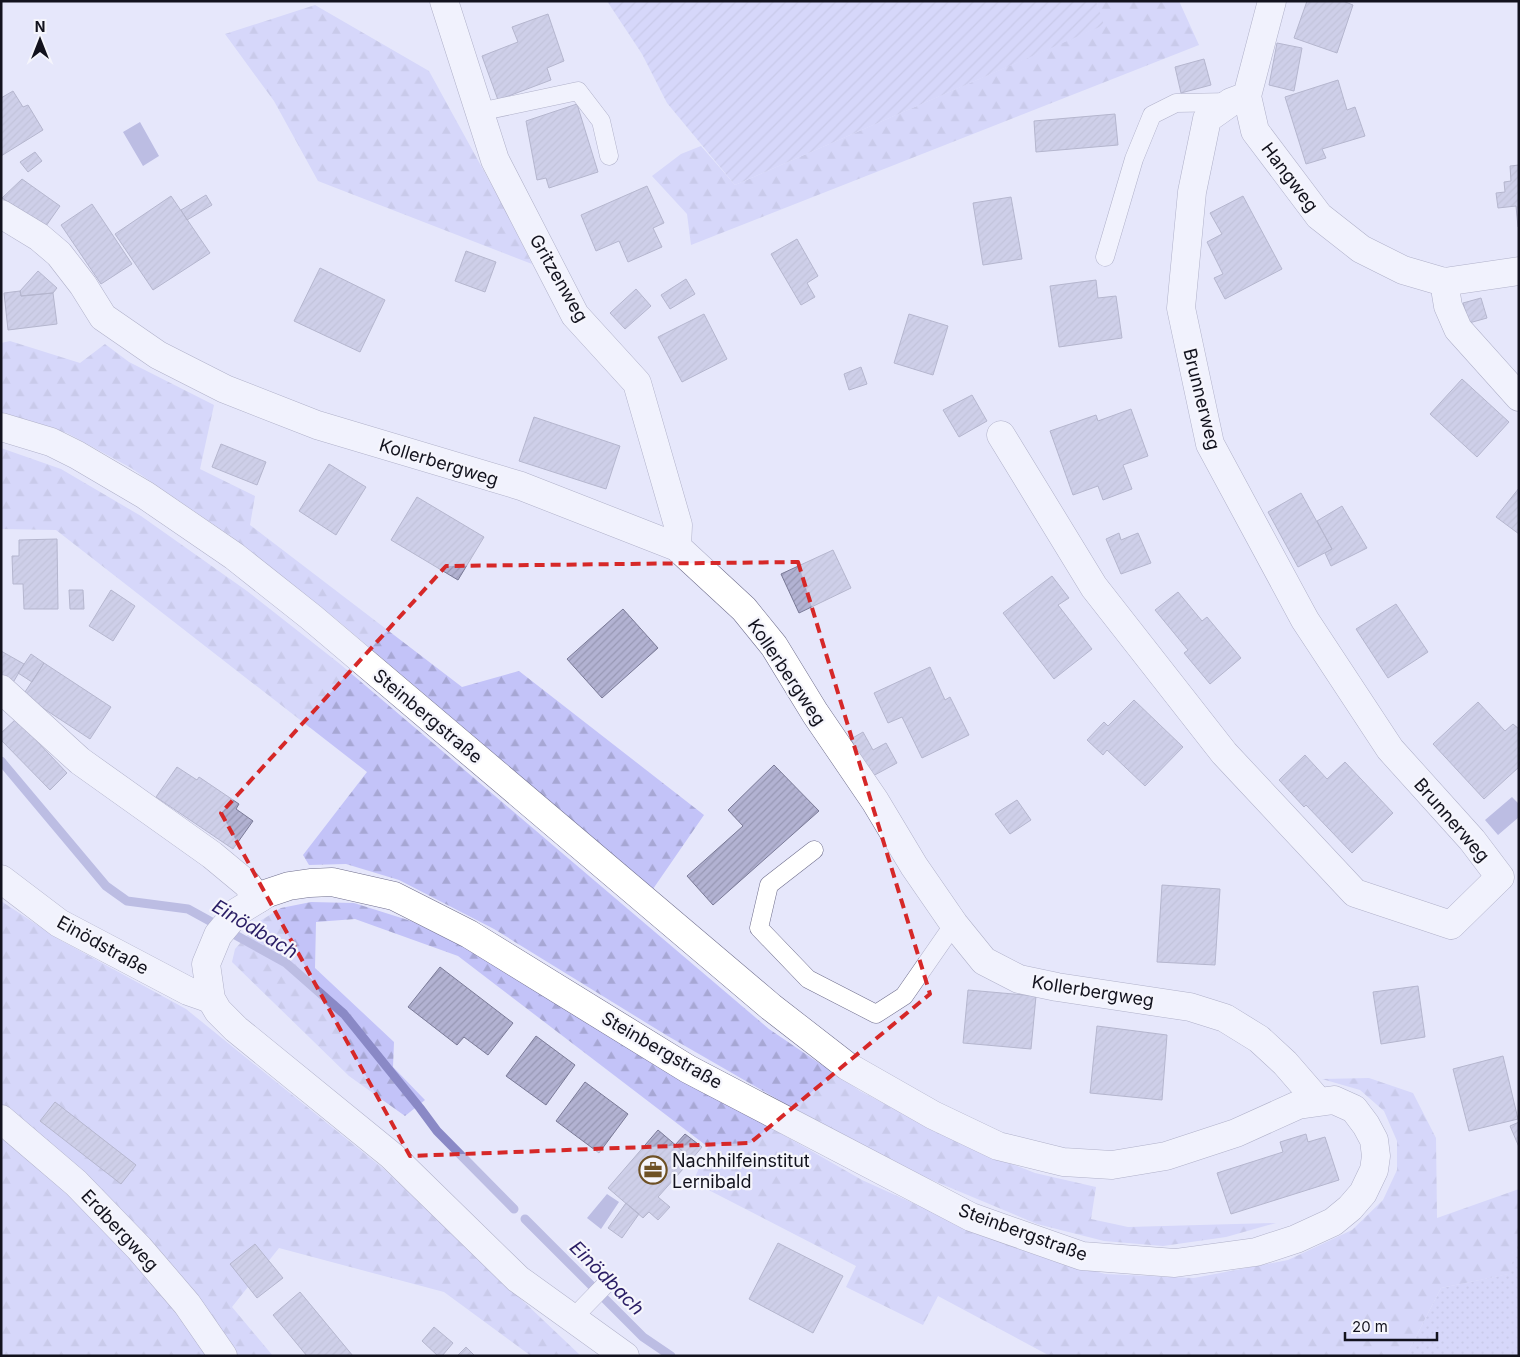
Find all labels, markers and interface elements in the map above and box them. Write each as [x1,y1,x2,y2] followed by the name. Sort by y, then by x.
[15,15,65,65] north arrow
[35,18,45,35] text: N
[1257,138,1323,216] street label: Hangweg
[526,231,592,325] street label: Gritzenweg
[1179,346,1225,452] street label: Brunnerweg
[377,434,501,490] street label: Kollerbergweg
[744,615,830,729] street label: Kollerbergweg
[369,664,487,768] street label: Steinbergstraße
[1410,774,1494,866] street label: Brunnerweg
[208,894,302,964] water label: Einödbach
[54,911,152,979] street label: Einödstraße
[1030,971,1156,1011] street label: Kollerbergweg
[598,1007,726,1093] street label: Steinbergstraße
[672,1150,810,1192] place label: Nachhilfeinstitut Lernibald
[638,1155,668,1185] office icon: Nachhilfeinstitut Lernibald
[77,1185,163,1275] street label: Erdbergweg
[956,1199,1090,1265] street label: Steinbergstraße
[565,1236,649,1320] water label: Einödbach
[1345,1310,1438,1342] scale bar
[1352,1317,1388,1336] text: 20 m

